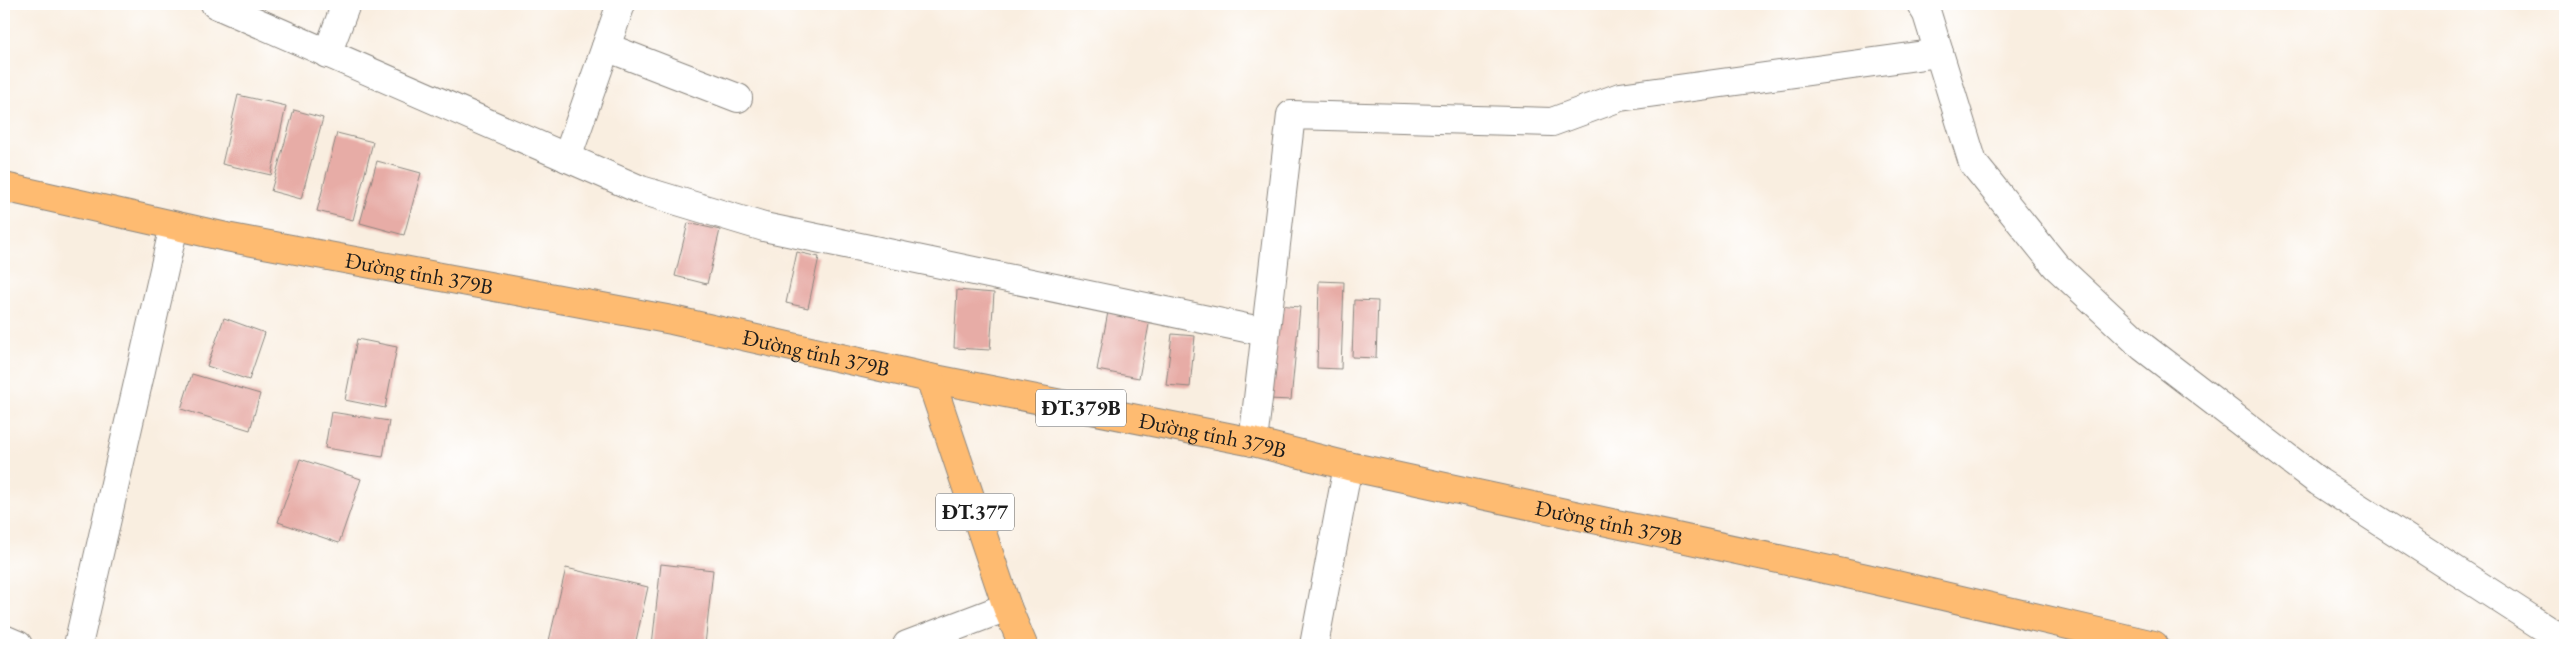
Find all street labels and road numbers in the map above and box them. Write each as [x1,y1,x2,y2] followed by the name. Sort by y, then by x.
[343,245,495,301] street label: Đường tỉnh 379B
[740,322,892,384] street label: Đường tỉnh 379B
[1036,389,1126,426] road number: ĐT.379B
[1136,406,1290,465] street label: Đường tỉnh 379B
[1533,493,1685,553] street label: Đường tỉnh 379B
[936,494,1014,530] road number: ĐT.377

